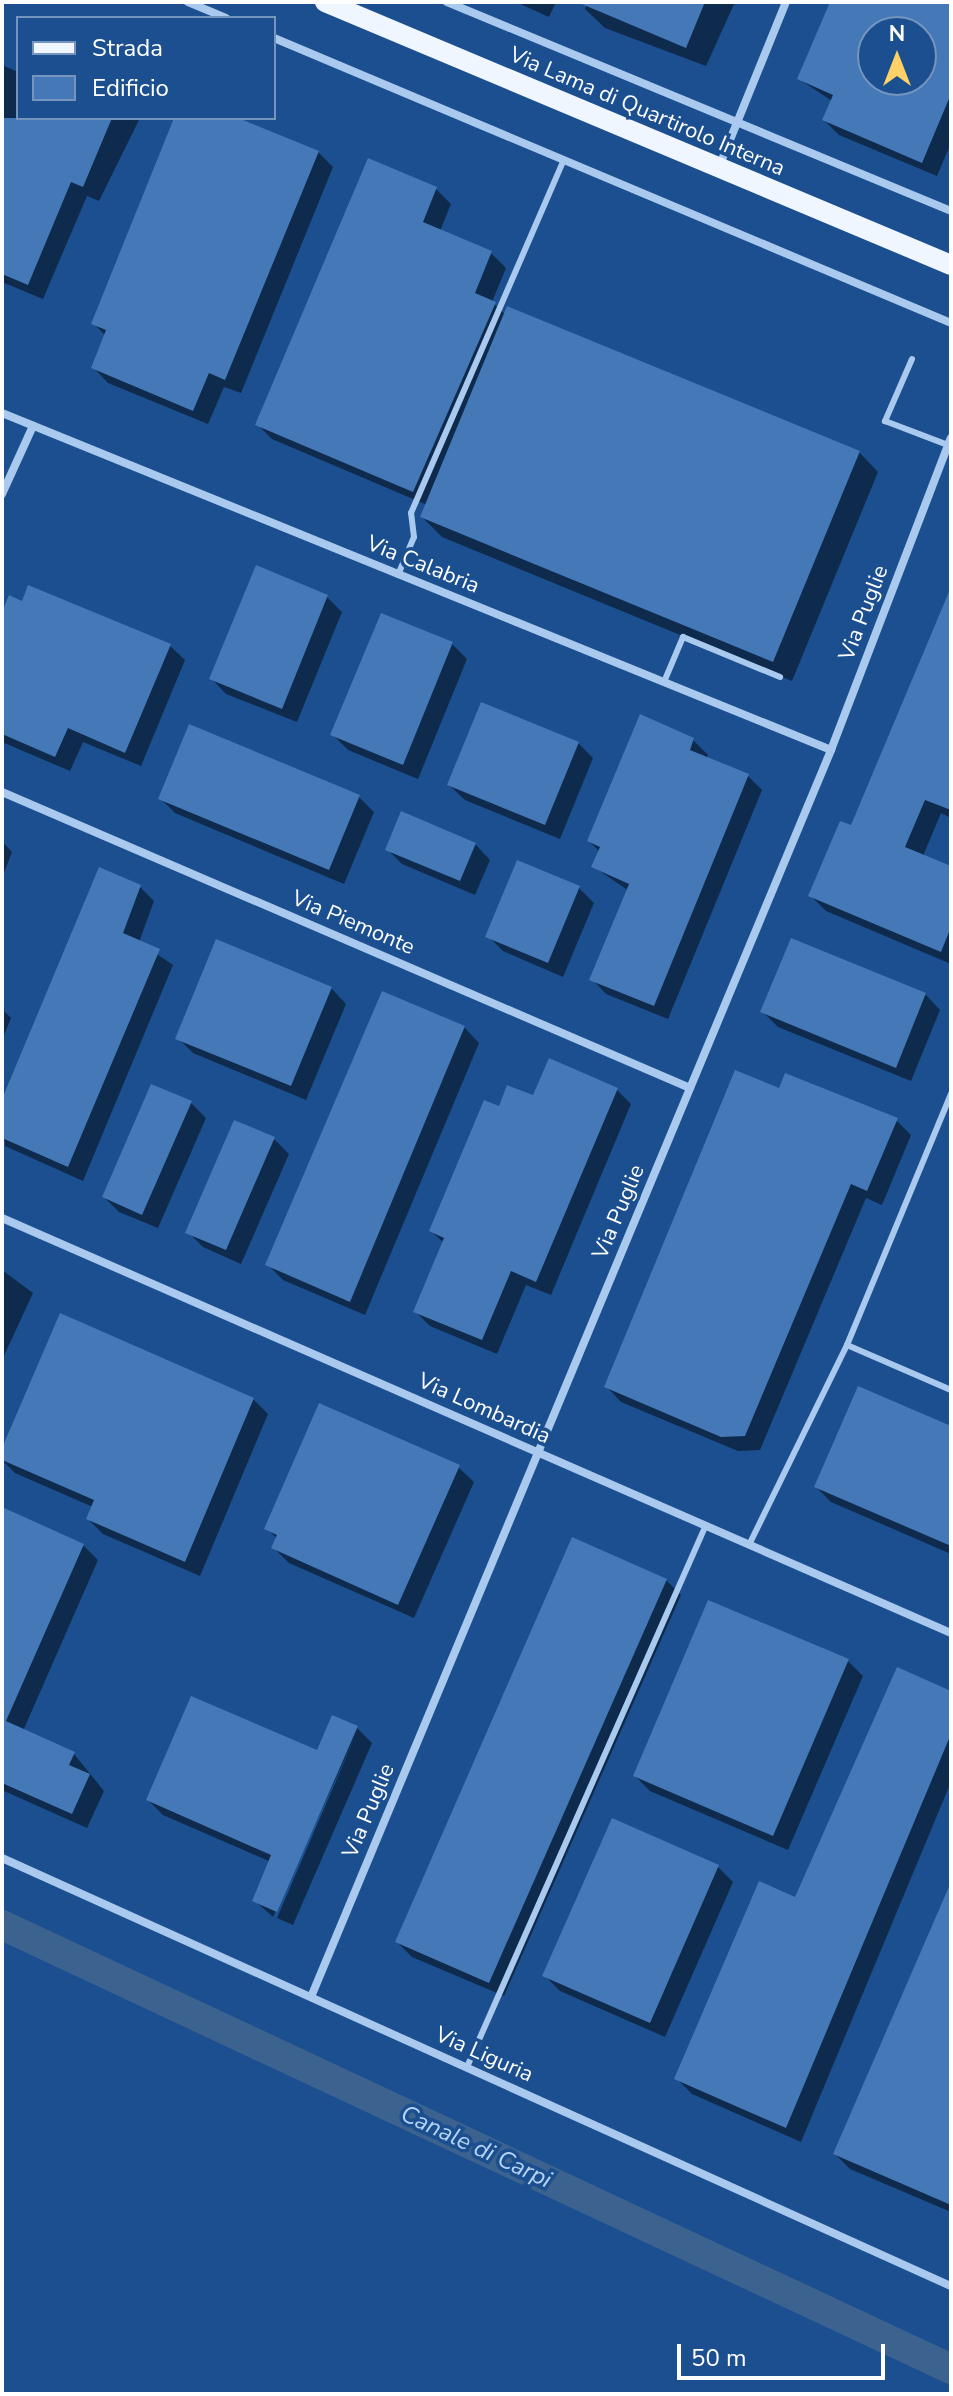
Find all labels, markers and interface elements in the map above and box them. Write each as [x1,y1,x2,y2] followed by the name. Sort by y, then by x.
[16,16,276,120] legend
[857,16,937,96] north arrow
[889,19,905,49] text: N
[92,32,163,64] text: Strada
[505,42,789,182] street label: Via Lama di Quartirolo Interna
[92,72,169,104] text: Edificio
[363,530,483,600] street label: Via Calabria
[834,562,894,664] street label: Via Puglie
[287,885,419,961] street label: Via Piemonte
[587,1161,651,1263] street label: Via Puglie
[414,1368,554,1450] street label: Via Lombardia
[337,1760,401,1862] street label: Via Puglie
[431,2022,537,2088] street label: Via Liguria
[396,2099,556,2195] water label: Canale di Carpi
[681,2328,889,2378] scale bar
[691,2342,747,2374] text: 50 m

